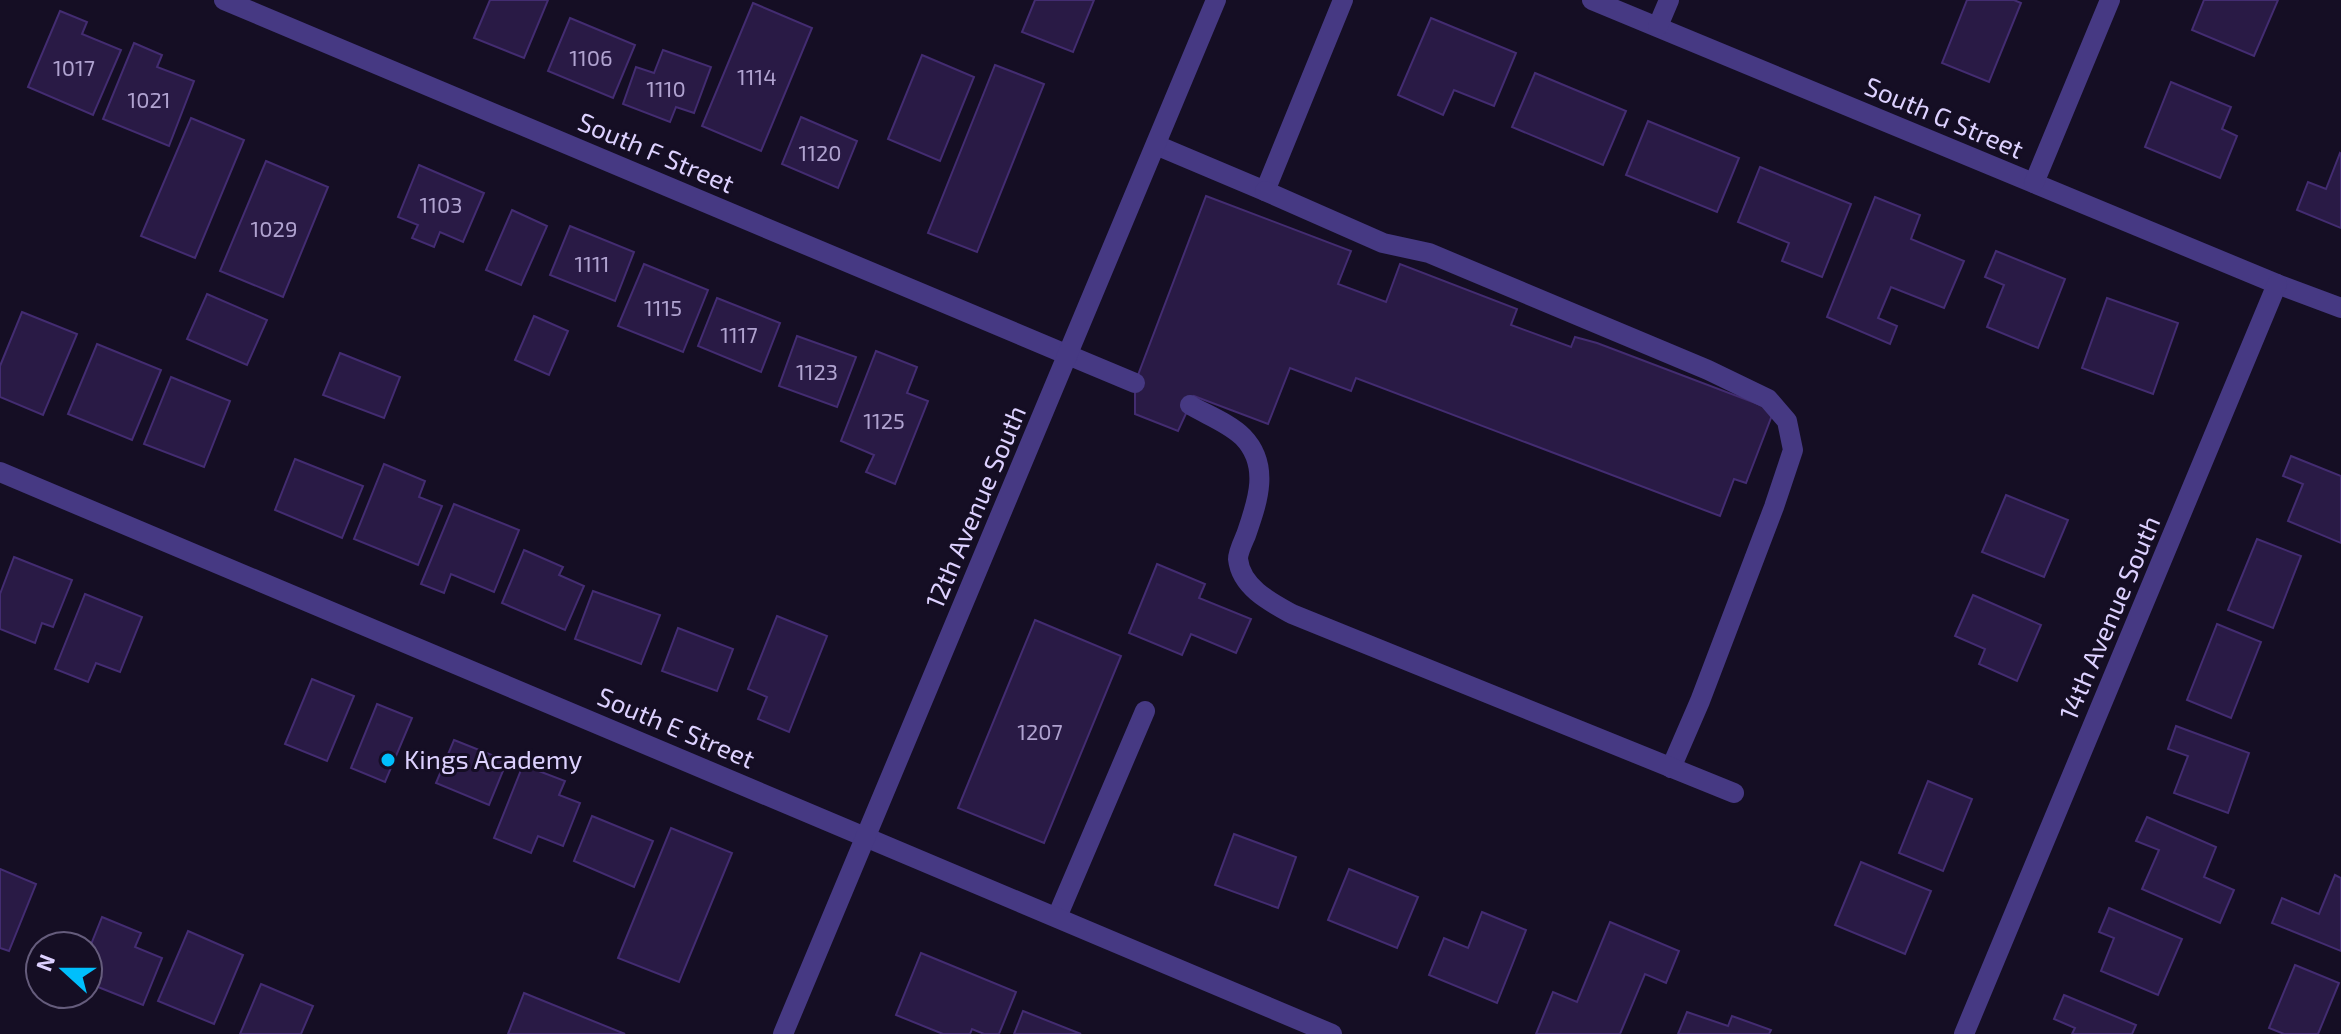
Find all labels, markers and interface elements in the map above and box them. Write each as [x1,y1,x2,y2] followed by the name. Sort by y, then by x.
[569,44,613,70] house number: 1106
[53,54,95,80] house number: 1017
[737,63,777,89] house number: 1114
[1861,69,2029,164] street label: South G Street
[646,75,686,101] house number: 1110
[127,86,171,112] house number: 1021
[574,105,739,198] street label: South F Street
[798,139,842,165] house number: 1120
[419,191,463,217] house number: 1103
[251,215,297,241] house number: 1029
[574,250,610,276] house number: 1111
[644,294,682,320] house number: 1115
[720,321,758,347] house number: 1117
[796,358,838,384] house number: 1123
[918,400,1031,612] street label: 12th Avenue South
[863,407,905,433] house number: 1125
[2052,511,2166,724] street label: 14th Avenue South
[593,680,760,774] street label: South E Street
[1017,718,1063,744] house number: 1207
[404,743,583,774] place label: Kings Academy
[379,751,397,769] marker: Kings Academy
[24,930,104,1010] north arrow
[29,950,59,975] text: N

